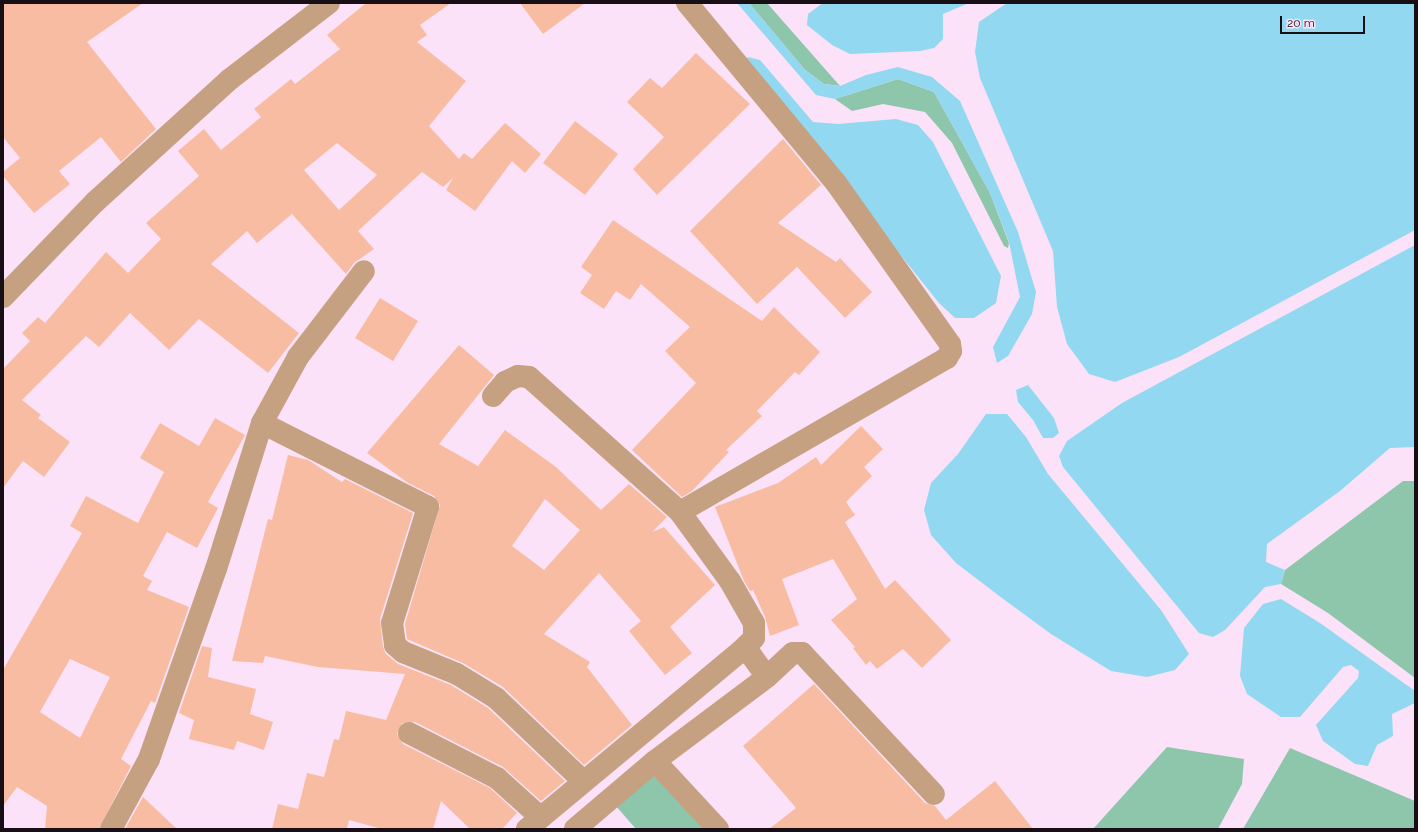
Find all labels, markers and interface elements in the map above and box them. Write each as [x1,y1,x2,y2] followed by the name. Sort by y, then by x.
[1282,8,1367,34] scale bar
[1287,16,1315,30] text: 20 m

